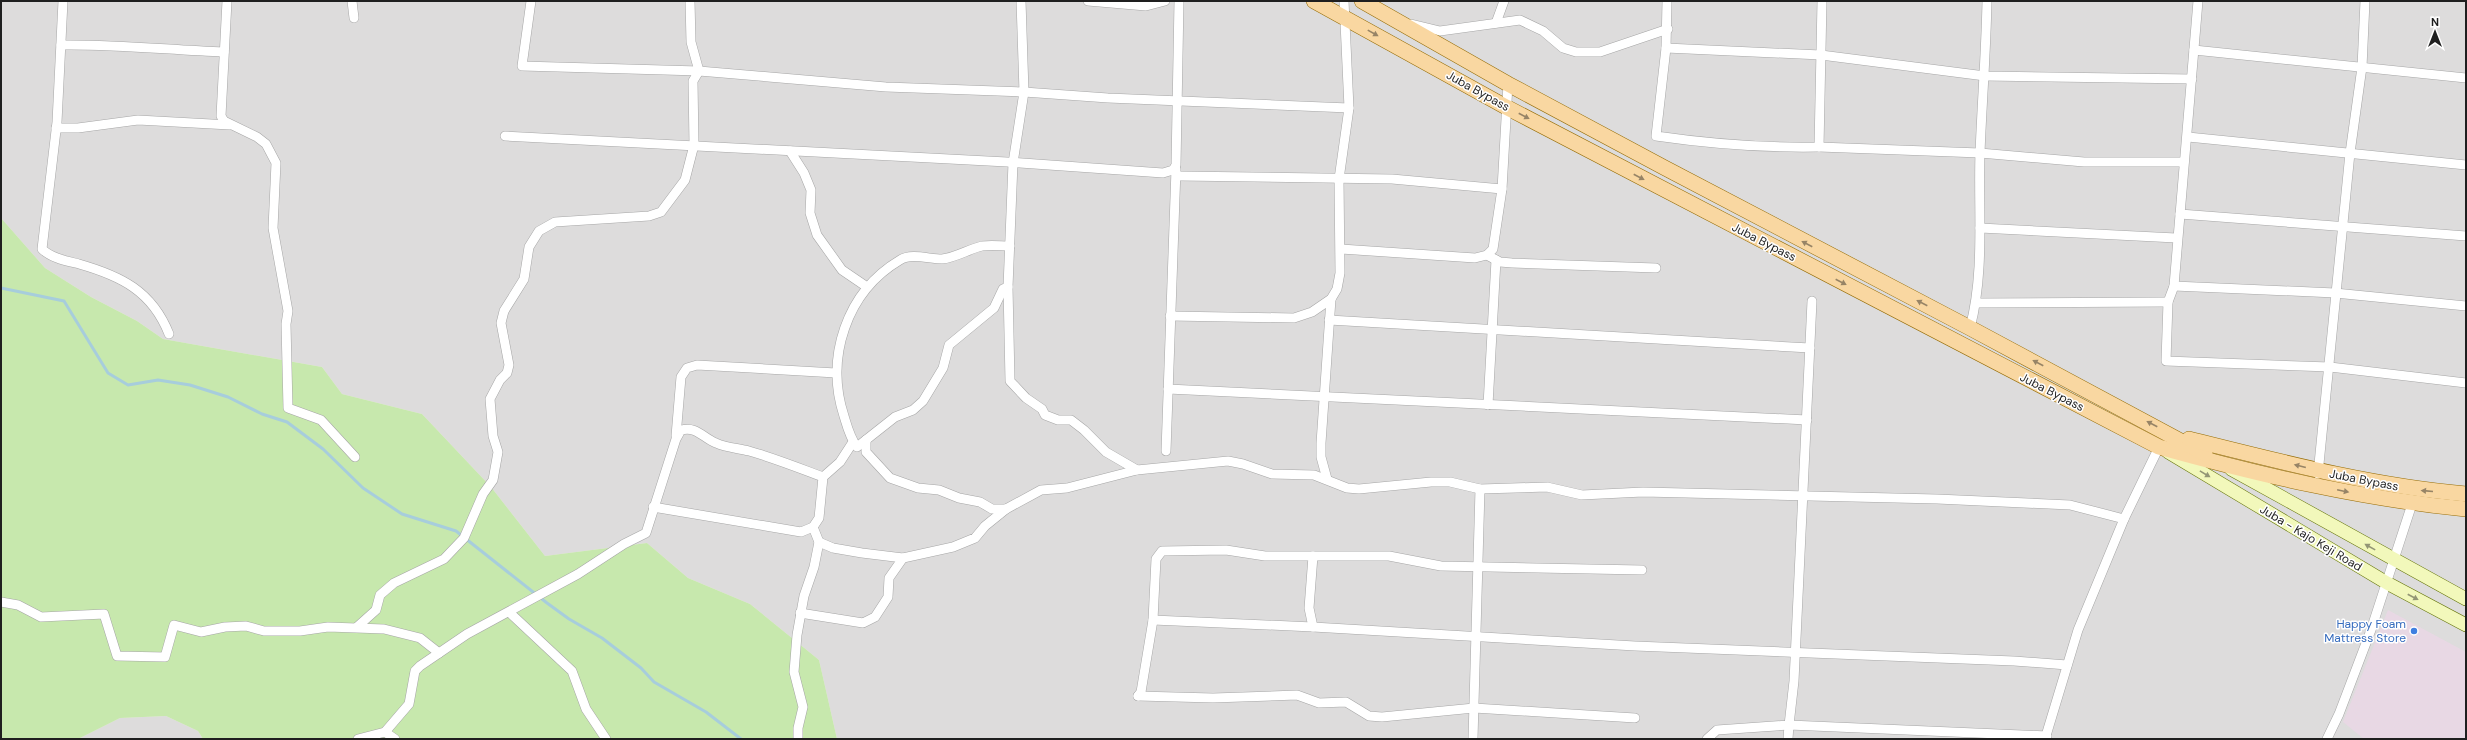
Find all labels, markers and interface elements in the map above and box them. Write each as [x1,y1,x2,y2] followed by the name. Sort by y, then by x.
[2415,12,2455,52] north arrow
[2431,15,2439,29] text: N
[1367,29,1379,36] one-way arrow
[1443,67,1513,115] street label: Juba Bypass
[1518,113,1529,120] one-way arrow
[1633,173,1644,180] one-way arrow
[1729,219,1799,265] street label: Juba Bypass
[1801,240,1813,247] one-way arrow
[1835,279,1847,285] one-way arrow
[1917,300,1928,306] one-way arrow
[2032,360,2043,367] one-way arrow
[2017,369,2087,415] street label: Juba Bypass
[2147,421,2158,428] one-way arrow
[2293,463,2306,469] one-way arrow
[2328,465,2400,495] street label: Juba Bypass
[2199,471,2211,478] one-way arrow
[2421,487,2433,494] one-way arrow
[2337,488,2349,494] one-way arrow
[2257,501,2365,575] street label: Juba - Kajo Keji Road
[2364,544,2376,551] one-way arrow
[2408,593,2419,600] one-way arrow
[2324,616,2406,646] place label: Happy Foam Mattress Store
[2409,626,2419,636] marker: Happy Foam Mattress Store

